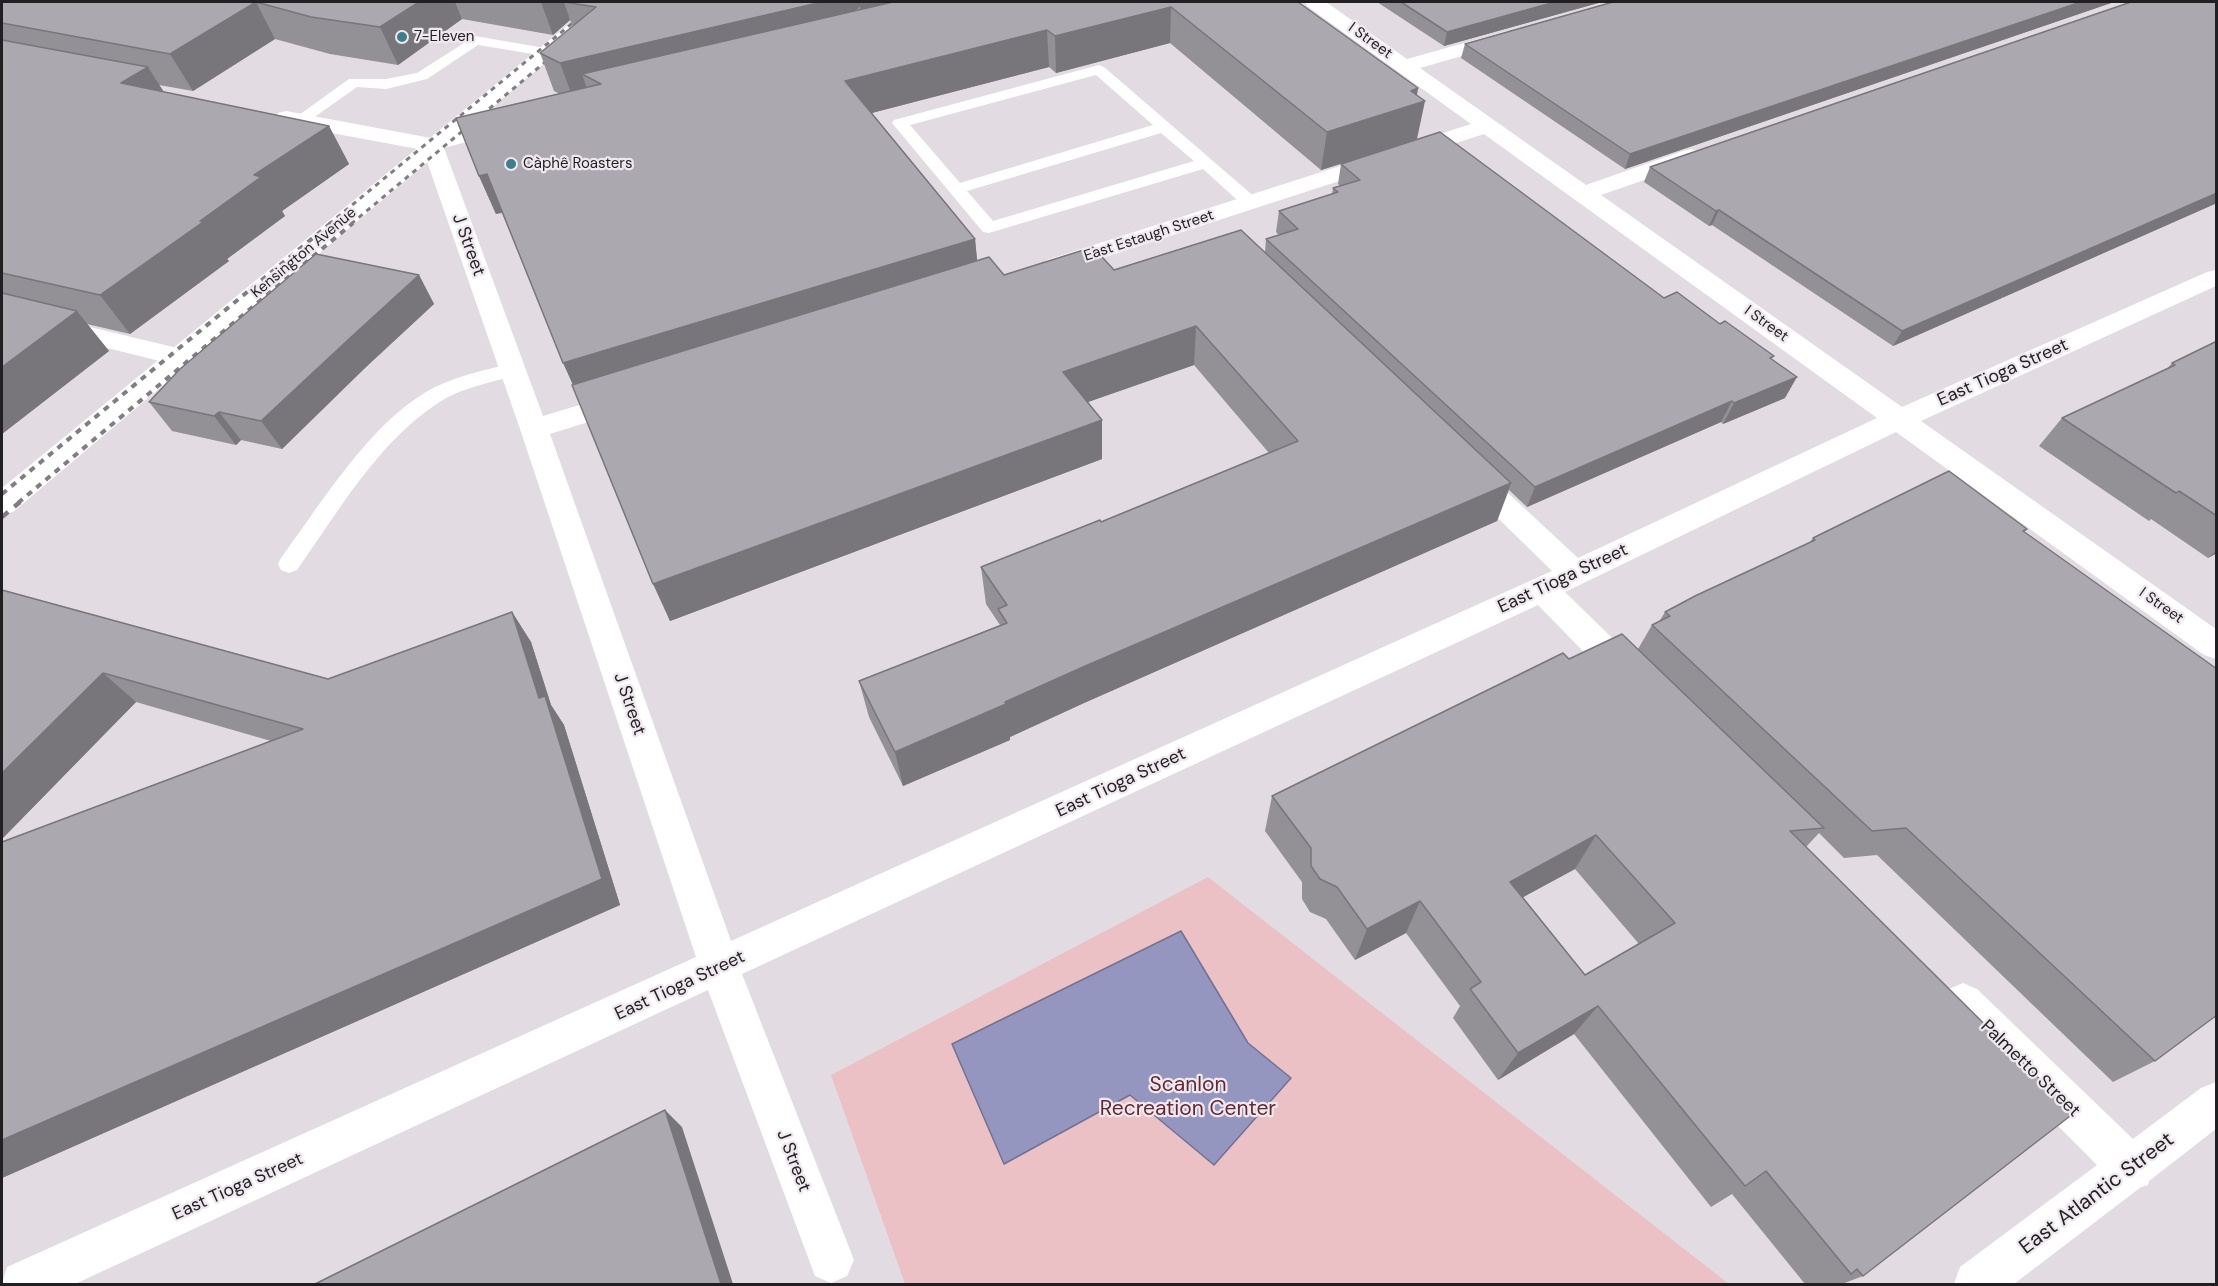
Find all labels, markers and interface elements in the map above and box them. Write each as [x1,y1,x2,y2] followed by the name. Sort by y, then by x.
[1344,19,1396,63] street label: I Street
[414,28,474,46] place label: 7-Eleven
[395,30,409,44] marker: 7-Eleven
[523,155,632,173] place label: Càphê Roasters
[504,157,518,171] marker: Càphê Roasters
[248,204,360,302] street label: Kensington Avenue
[1082,207,1216,265] street label: East Estaugh Street
[447,211,489,279] street label: J Street
[1740,302,1792,346] street label: I Street
[1934,335,2072,411] street label: East Tioga Street
[1495,539,1631,619] street label: East Tioga Street
[2135,584,2187,628] street label: I Street
[608,670,650,738] street label: J Street
[1053,743,1189,823] street label: East Tioga Street
[612,946,748,1026] street label: East Tioga Street
[1976,1016,2084,1122] street label: Palmetto Street
[1100,1072,1276,1122] park label: Scanlon Recreation Center
[771,1127,815,1195] street label: J Street
[2015,1128,2179,1260] street label: East Atlantic Street
[169,1149,307,1225] street label: East Tioga Street

